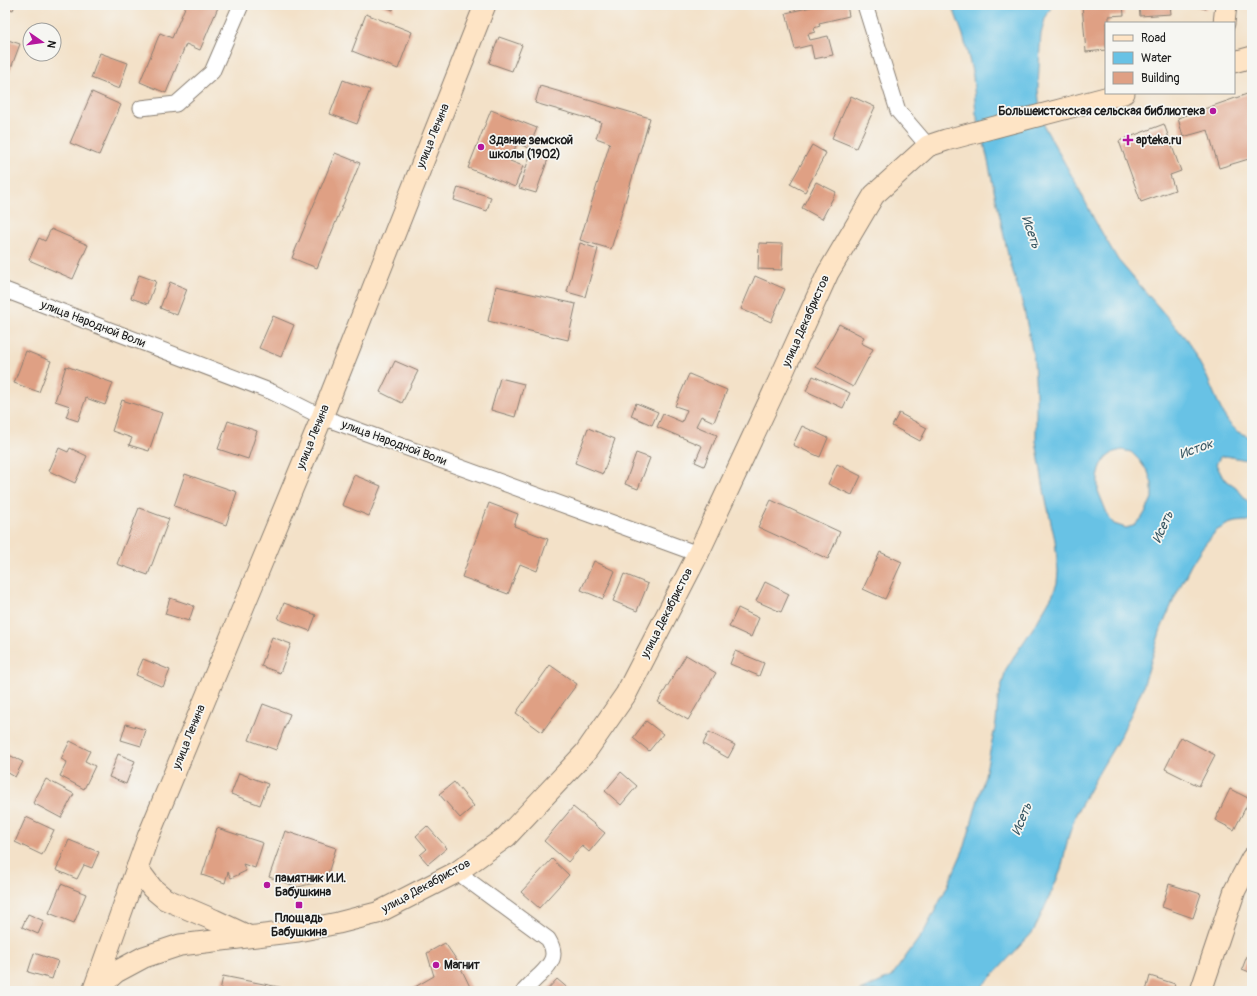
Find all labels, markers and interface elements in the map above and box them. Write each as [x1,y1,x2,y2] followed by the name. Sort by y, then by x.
[22,22,62,62] north arrow
[1105,22,1235,94] legend
[1141,31,1166,46] text: Road
[44,39,58,50] text: N
[1141,51,1172,66] text: Water
[1141,71,1180,86] text: Building
[413,101,453,171] street label: улица Ленина
[998,104,1205,119] place label: Большеистокская сельская библиотека
[1208,106,1218,116] marker: Большеистокская сельская библиотека
[489,133,573,162] place label: Здание земской школы (1902)
[1136,133,1182,148] place label: apteka.ru
[1123,135,1133,145] marker: apteka.ru
[476,142,486,152] marker: Здание земской школы (1902)
[1018,214,1044,250] water label: Исеть
[779,273,833,370] street label: улица Декабристов
[38,297,148,351] street label: улица Народной Воли
[293,402,333,472] street label: улица Ленина
[339,417,449,469] street label: улица Народной Воли
[1177,435,1216,462] water label: Исток
[1149,509,1177,545] water label: Исеть
[637,565,696,661] street label: улица Декабристов
[169,702,209,772] street label: улица Ленина
[1008,801,1036,837] water label: Исеть
[378,855,473,917] street label: улица Декабристов
[275,871,346,900] place label: памятник И.И. Бабушкина
[262,880,272,890] marker: памятник И.И. Бабушкина
[294,900,304,910] marker: Площадь Бабушкина
[271,911,327,940] place label: Площадь Бабушкина
[444,958,481,973] place label: Магнит
[431,960,441,970] marker: Магнит

